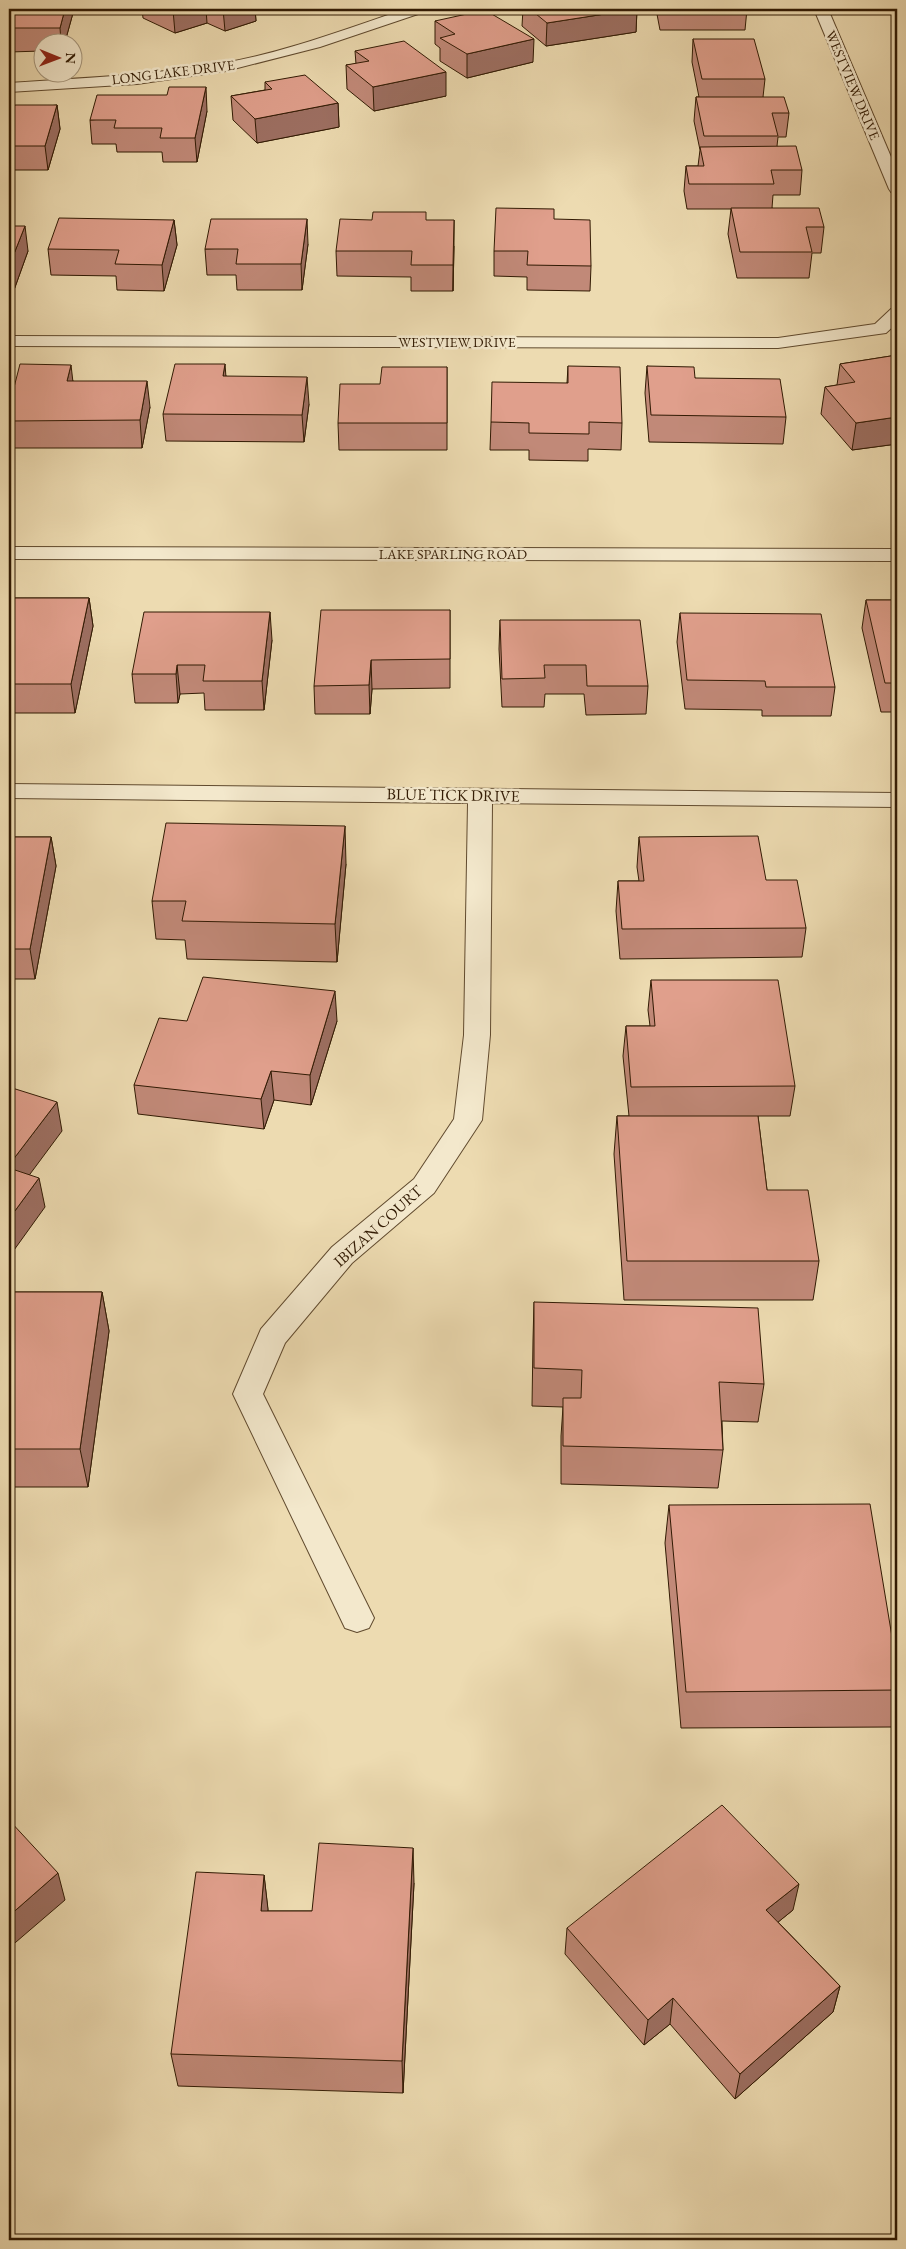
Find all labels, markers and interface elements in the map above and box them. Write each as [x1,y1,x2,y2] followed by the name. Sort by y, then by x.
[822,27,884,143] street label: WESTVIEW DRIVE
[32,32,82,82] north arrow
[62,52,80,65] text: N
[111,56,236,88] street label: LONG LAKE DRIVE
[398,333,516,351] street label: WESTVIEW DRIVE
[379,545,528,563] street label: LAKE SPARLING ROAD
[386,783,520,807] street label: BLUE TICK DRIVE
[329,1180,427,1272] street label: IBIZAN COURT

